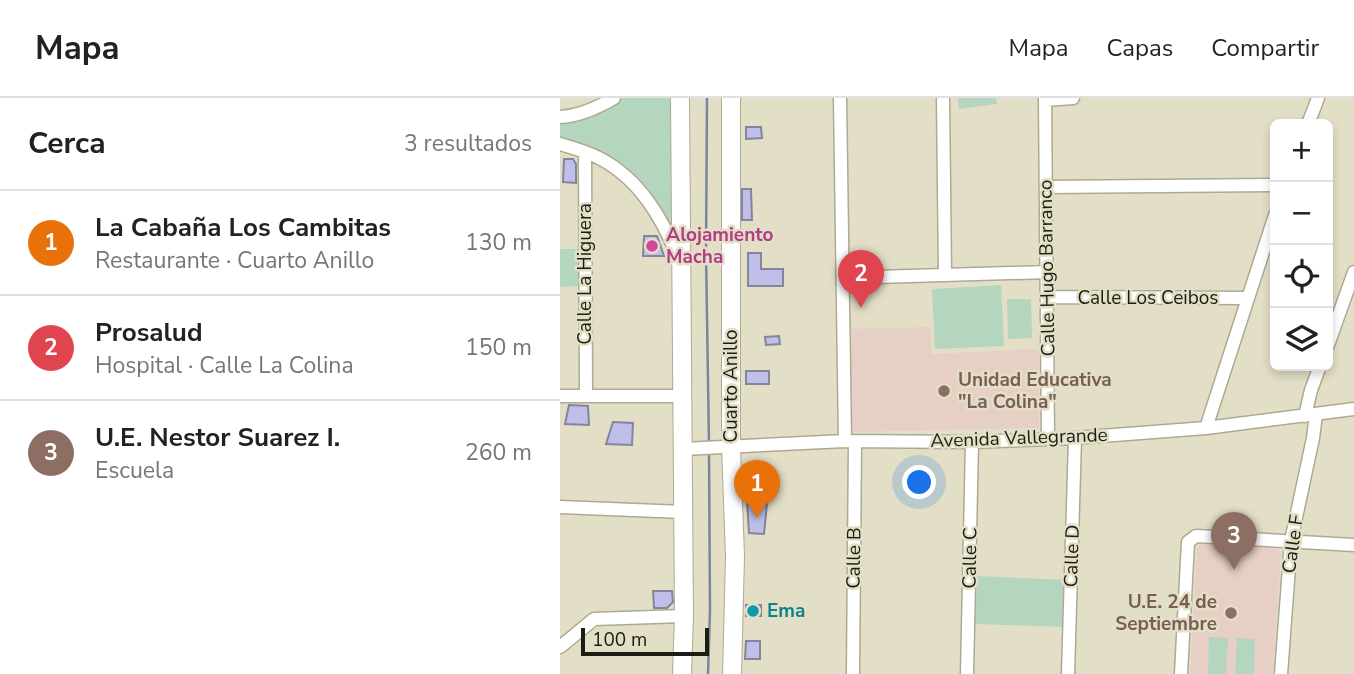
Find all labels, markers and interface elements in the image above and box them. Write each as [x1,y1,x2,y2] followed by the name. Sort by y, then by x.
[35,26,120,71] text: Mapa
[1009,32,1069,64] text: Mapa
[1107,32,1173,64] text: Capas
[1211,32,1319,64] text: Compartir
[1270,119,1333,371] map controls
[1270,119,1333,182] button: +
[28,123,106,164] text: Cerca
[404,128,532,159] text: 3 resultados
[1032,179,1062,357] street label: Calle Hugo Barranco
[1270,182,1333,245] button: −
[572,203,598,345] street label: Calle La Higuera
[95,210,391,245] text: La Cabaña Los Cambitas
[666,222,773,270] place label: Alojamiento Macha
[44,227,58,258] text: 1
[465,227,532,258] text: 130 m
[644,238,660,254] marker: Alojamiento Macha
[95,245,374,276] text: Restaurante · Cuarto Anillo
[1270,245,1333,308] button: locate
[838,250,884,308] pin: 2
[1078,285,1218,311] street label: Calle Los Ceibos
[1270,308,1333,371] button: layers
[95,315,203,350] text: Prosalud
[718,329,744,443] street label: Cuarto Anillo
[44,332,58,363] text: 2
[465,332,532,363] text: 150 m
[95,350,354,381] text: Hospital · Calle La Colina
[958,367,1112,415] place label: Unidad Educativa "La Colina"
[936,383,952,399] marker: Unidad Educativa "La Colina"
[95,420,340,455] text: U.E. Nestor Suarez I.
[930,422,1108,454] street label: Avenida Vallegrande
[44,437,58,468] text: 3
[465,437,532,468] text: 260 m
[95,455,174,486] text: Escuela
[734,460,780,518] pin: 1
[902,465,936,499] your location
[1211,512,1257,570] pin: 3
[1276,513,1310,575] street label: Calle F
[1058,524,1086,588] street label: Calle D
[840,527,868,589] street label: Calle B
[956,527,984,589] street label: Calle C
[1115,589,1217,637] place label: U.E. 24 de Septiembre
[767,598,805,624] place label: Ema
[745,603,761,619] marker: Ema
[1223,605,1239,621] marker: U.E. 24 de Septiembre
[581,625,709,657] scale bar
[592,627,647,653] text: 100 m

